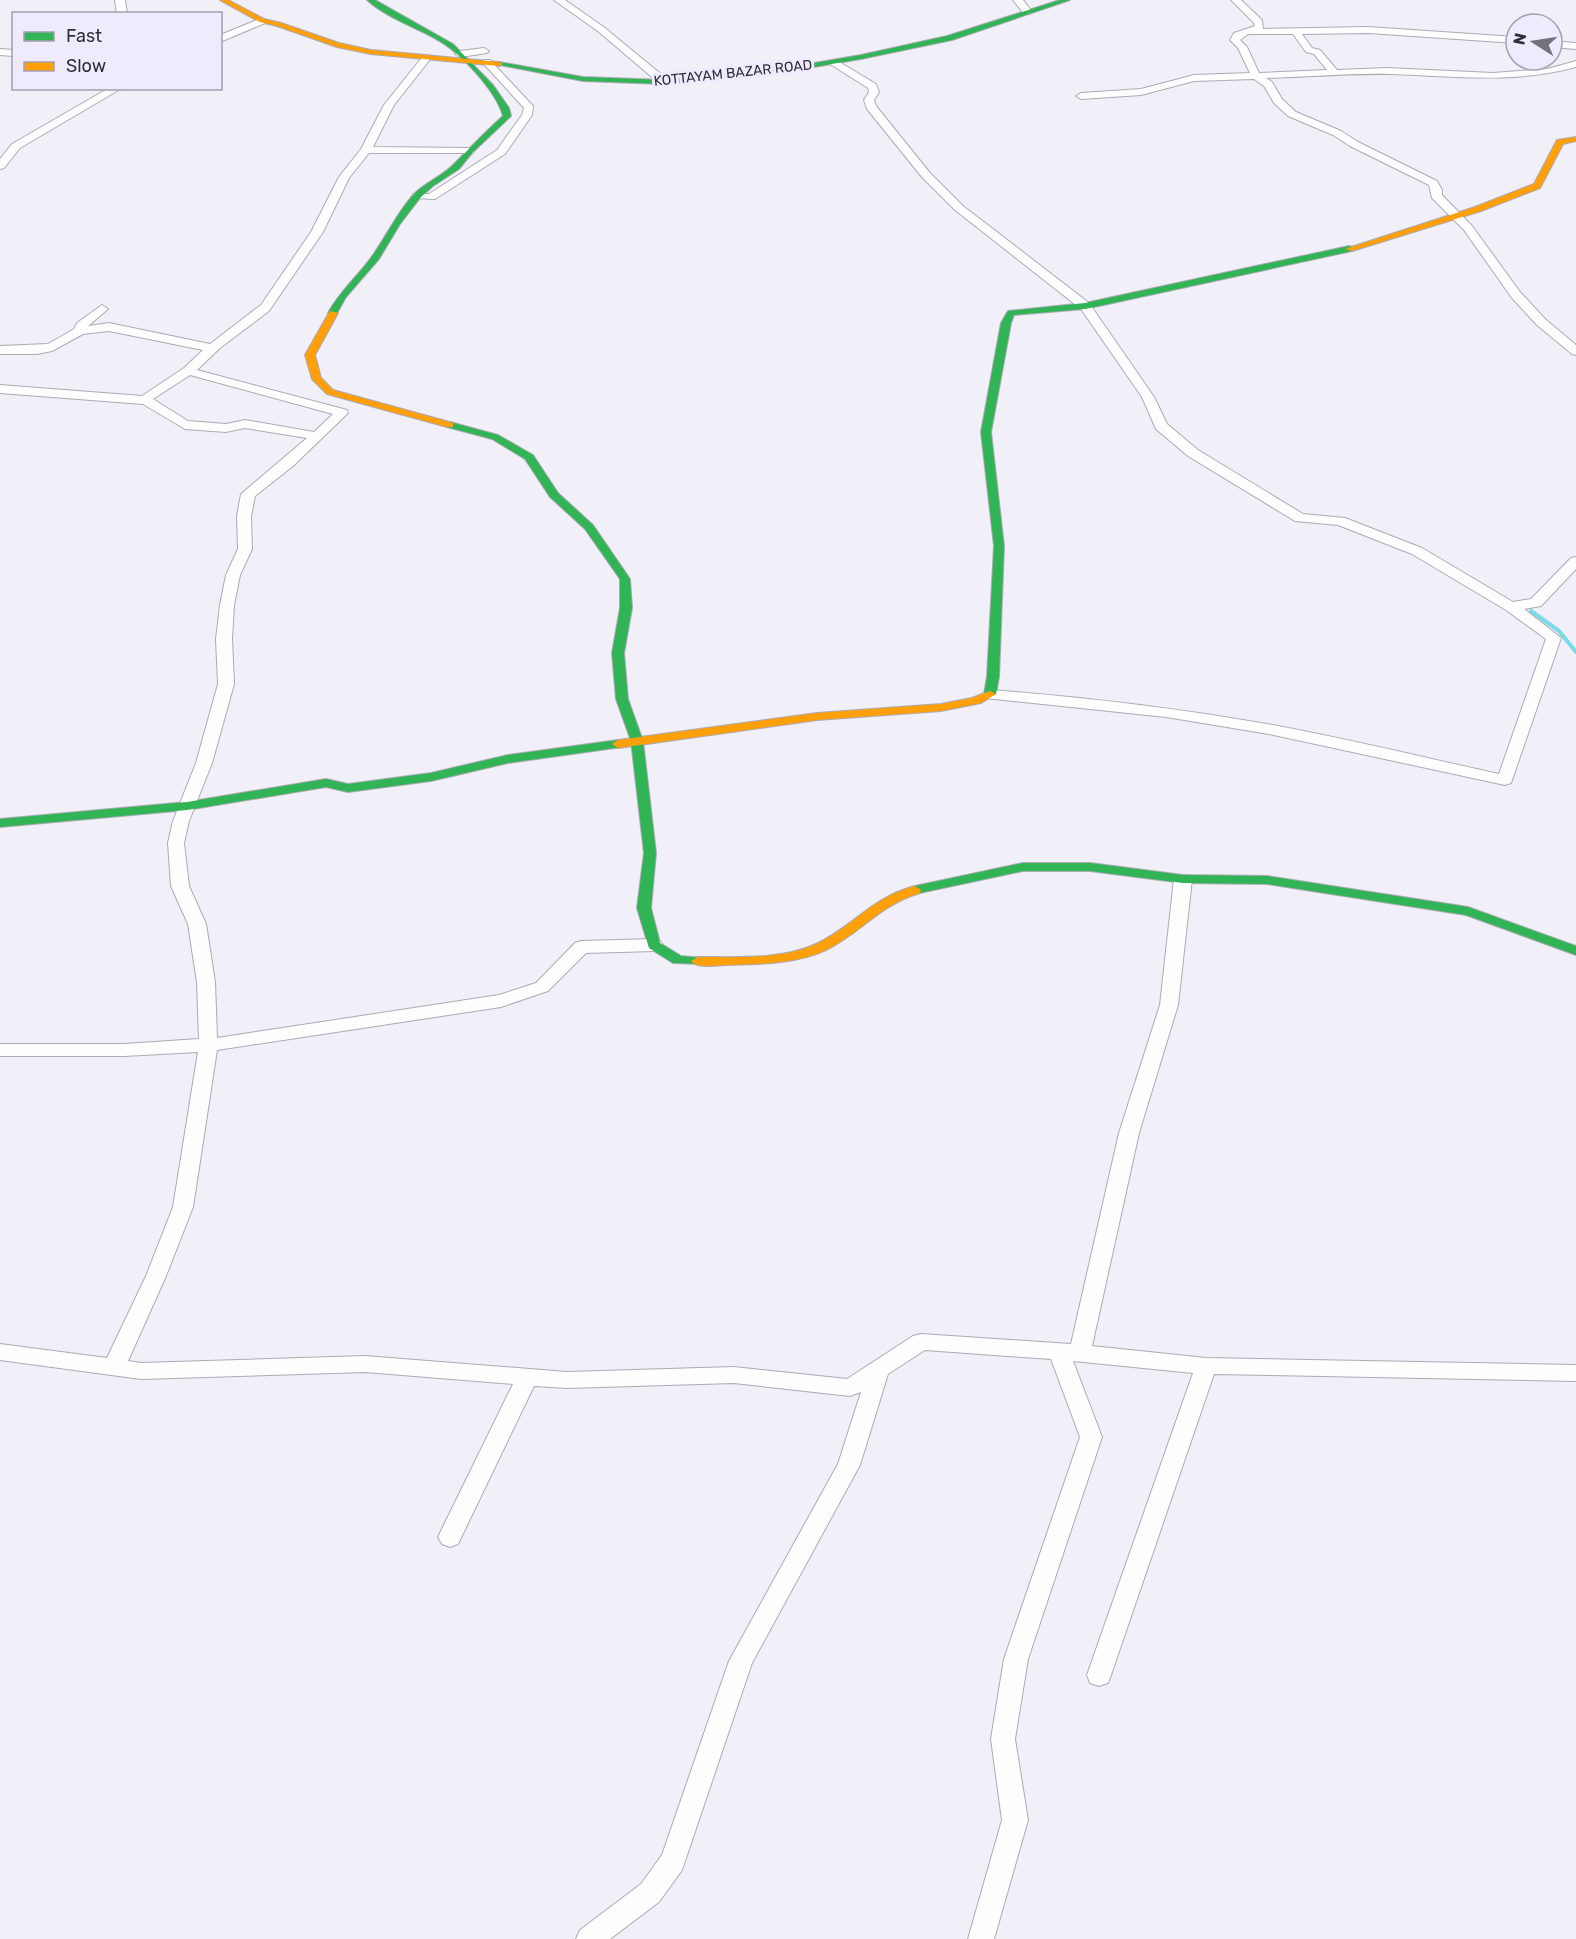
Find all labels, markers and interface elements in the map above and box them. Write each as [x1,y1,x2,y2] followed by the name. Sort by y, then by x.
[12,12,222,90] legend
[1504,12,1564,72] north arrow
[66,25,102,47] text: Fast
[1509,31,1530,47] text: N
[66,55,106,77] text: Slow
[653,56,813,90] street label: KOTTAYAM BAZAR ROAD

